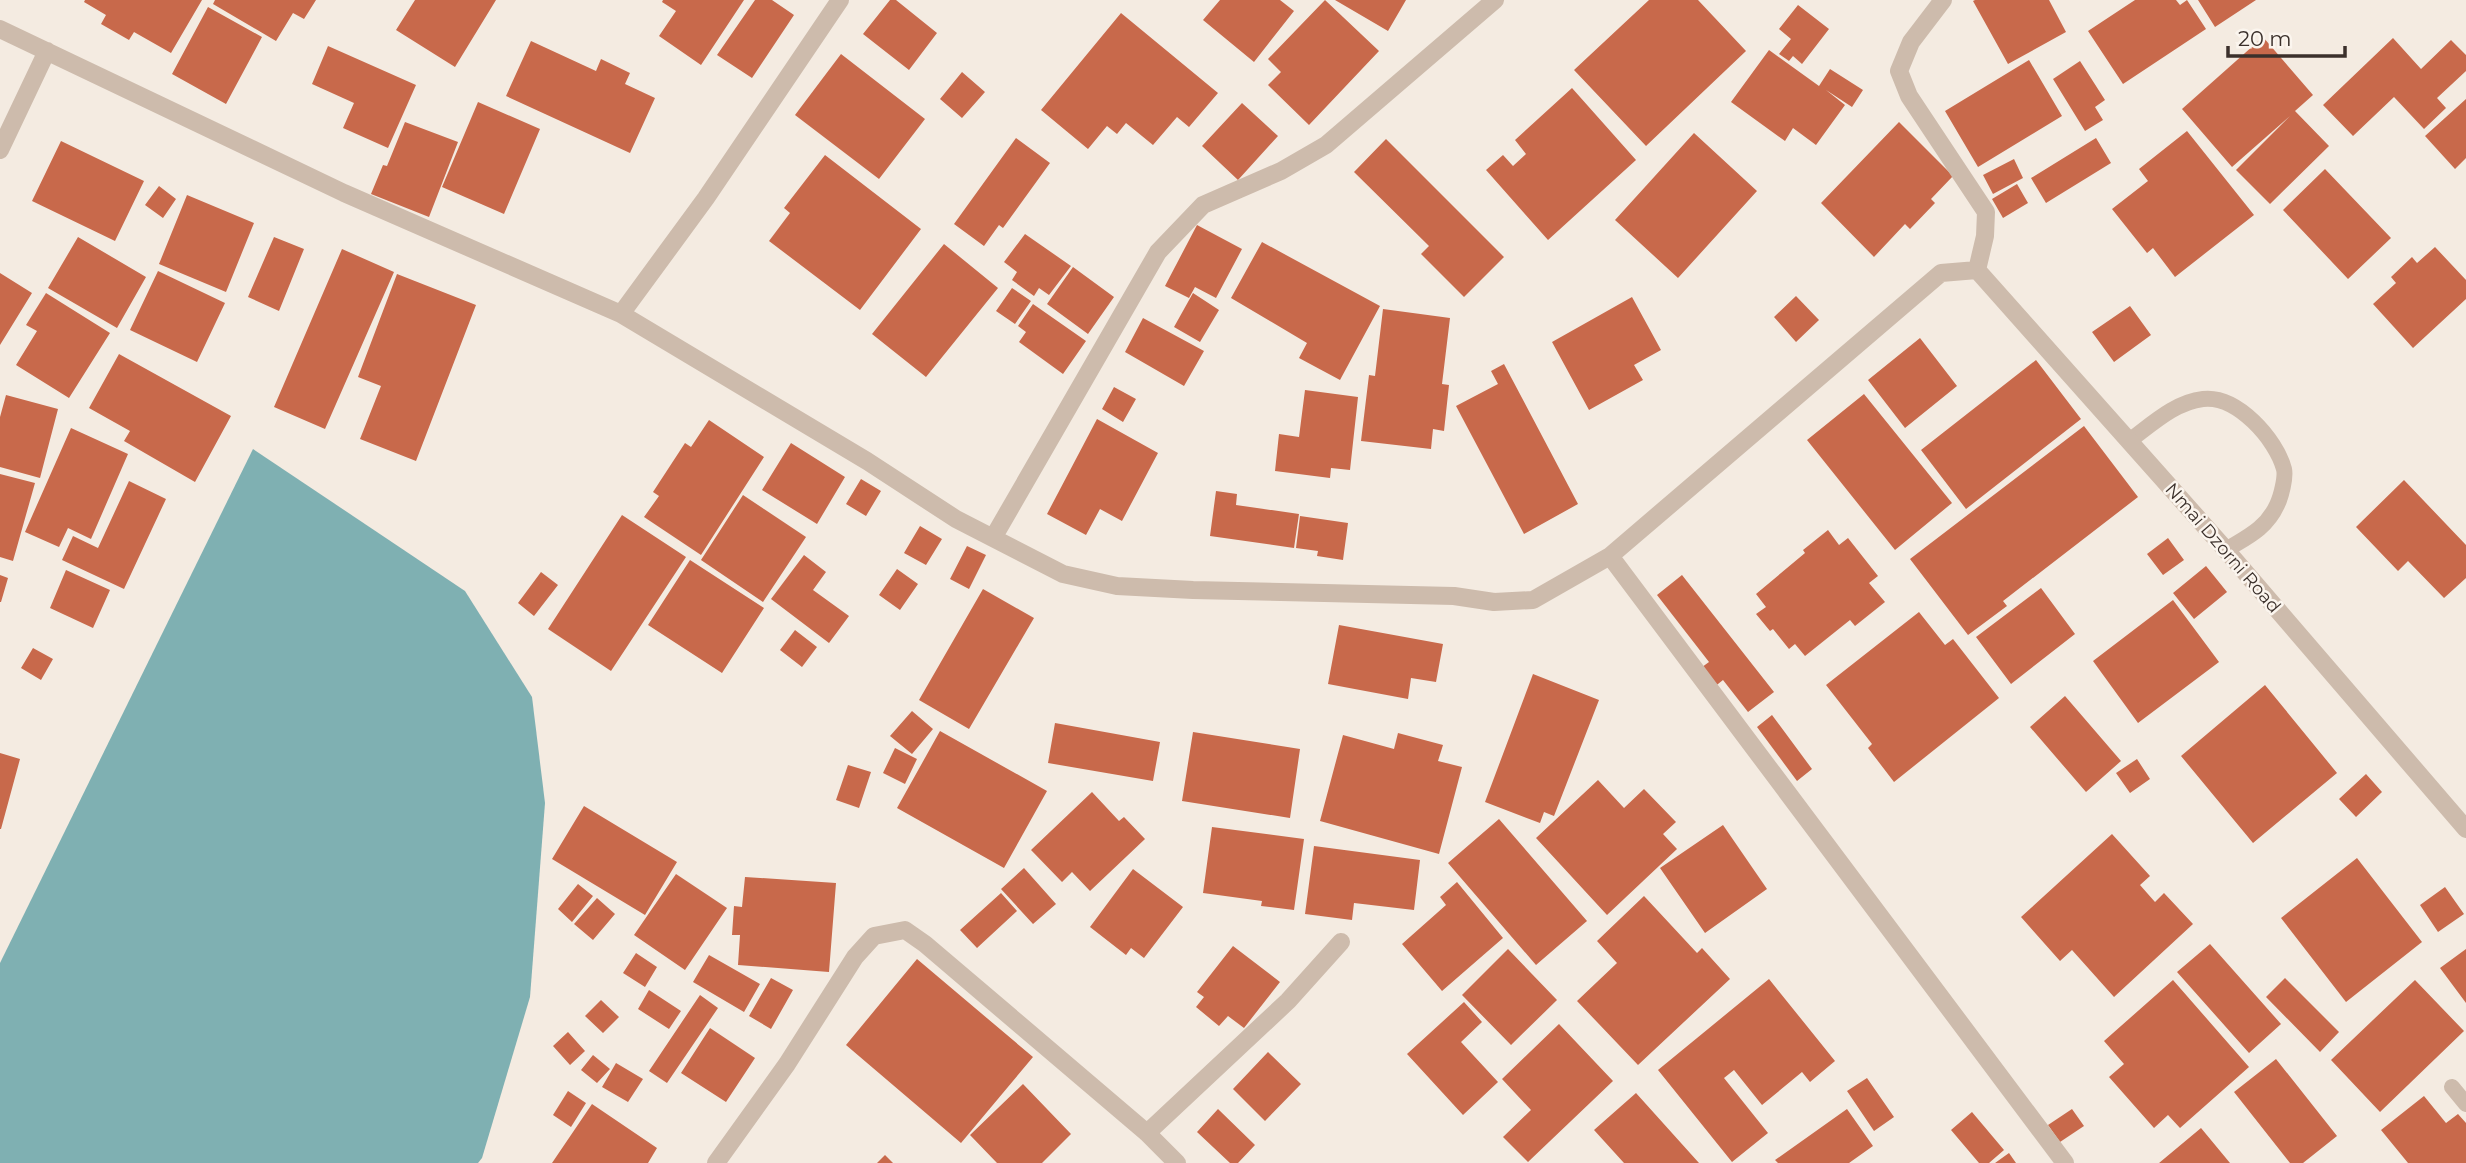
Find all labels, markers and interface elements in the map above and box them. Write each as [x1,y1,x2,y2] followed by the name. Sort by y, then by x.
[2228,14,2345,58] scale bar
[2238,26,2292,51] text: 20 m
[2161,479,2285,617] street label: Nmai Dzorni Road

